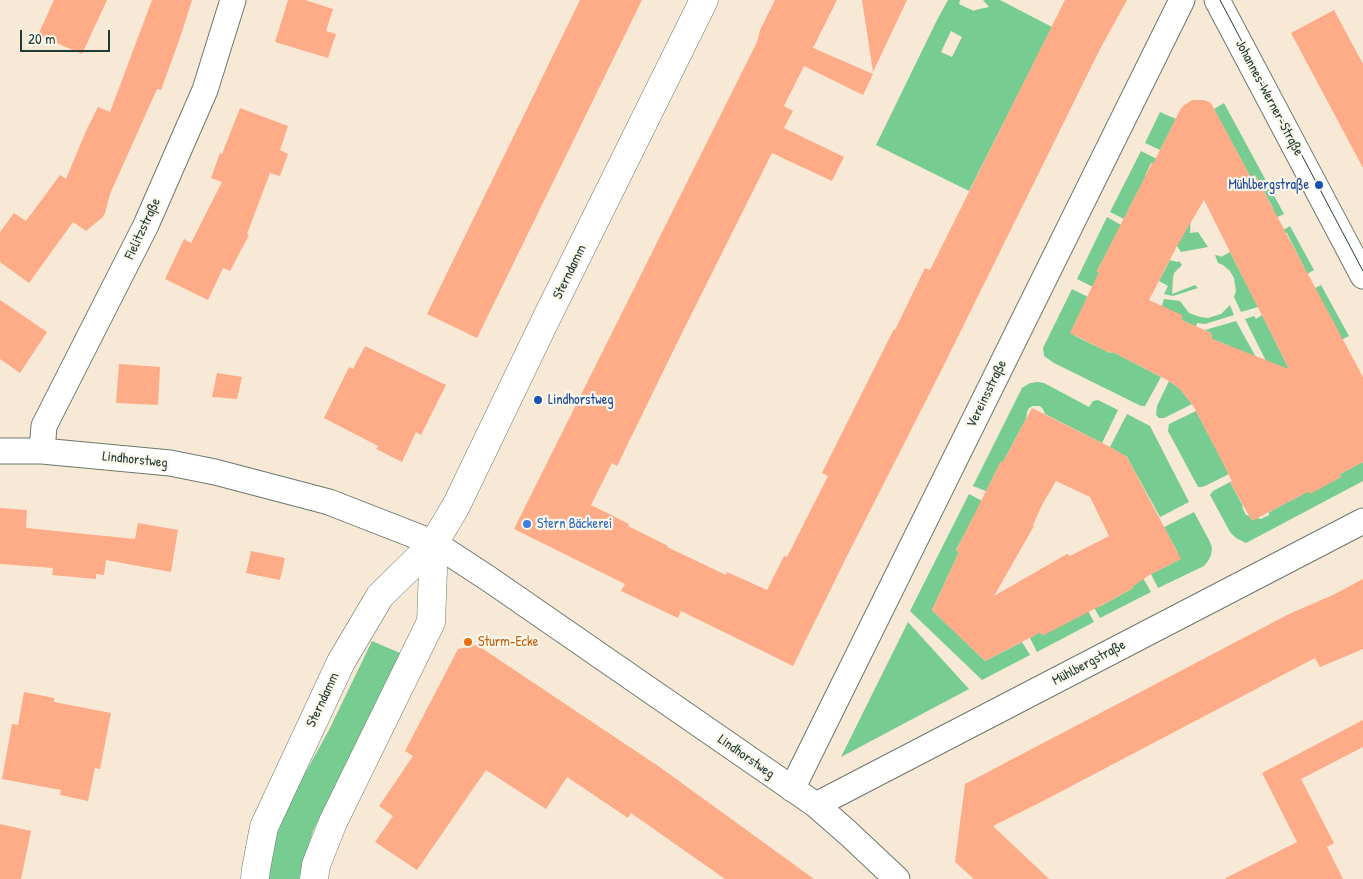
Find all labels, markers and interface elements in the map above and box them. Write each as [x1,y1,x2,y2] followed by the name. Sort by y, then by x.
[22,20,112,52] scale bar
[28,28,55,49] text: 20 m
[1231,37,1307,159] street label: Johannes-Werner-Straße
[1228,177,1309,193] place label: Mühlbergstraße
[1313,179,1325,191] marker: Mühlbergstraße
[122,196,164,262] street label: Fielitzstraße
[550,242,590,302] street label: Sterndamm
[963,357,1011,431] street label: Vereinsstraße
[548,392,614,408] place label: Lindhorstweg
[532,394,544,406] marker: Lindhorstweg
[102,448,168,472] street label: Lindhorstweg
[537,516,612,532] place label: Stern Bäckerei
[521,518,533,530] marker: Stern Bäckerei
[478,634,538,650] place label: Sturm-Ecke
[462,636,474,648] marker: Sturm-Ecke
[1049,637,1129,689] street label: Mühlbergstraße
[303,670,343,730] street label: Sterndamm
[714,731,778,783] street label: Lindhorstweg

